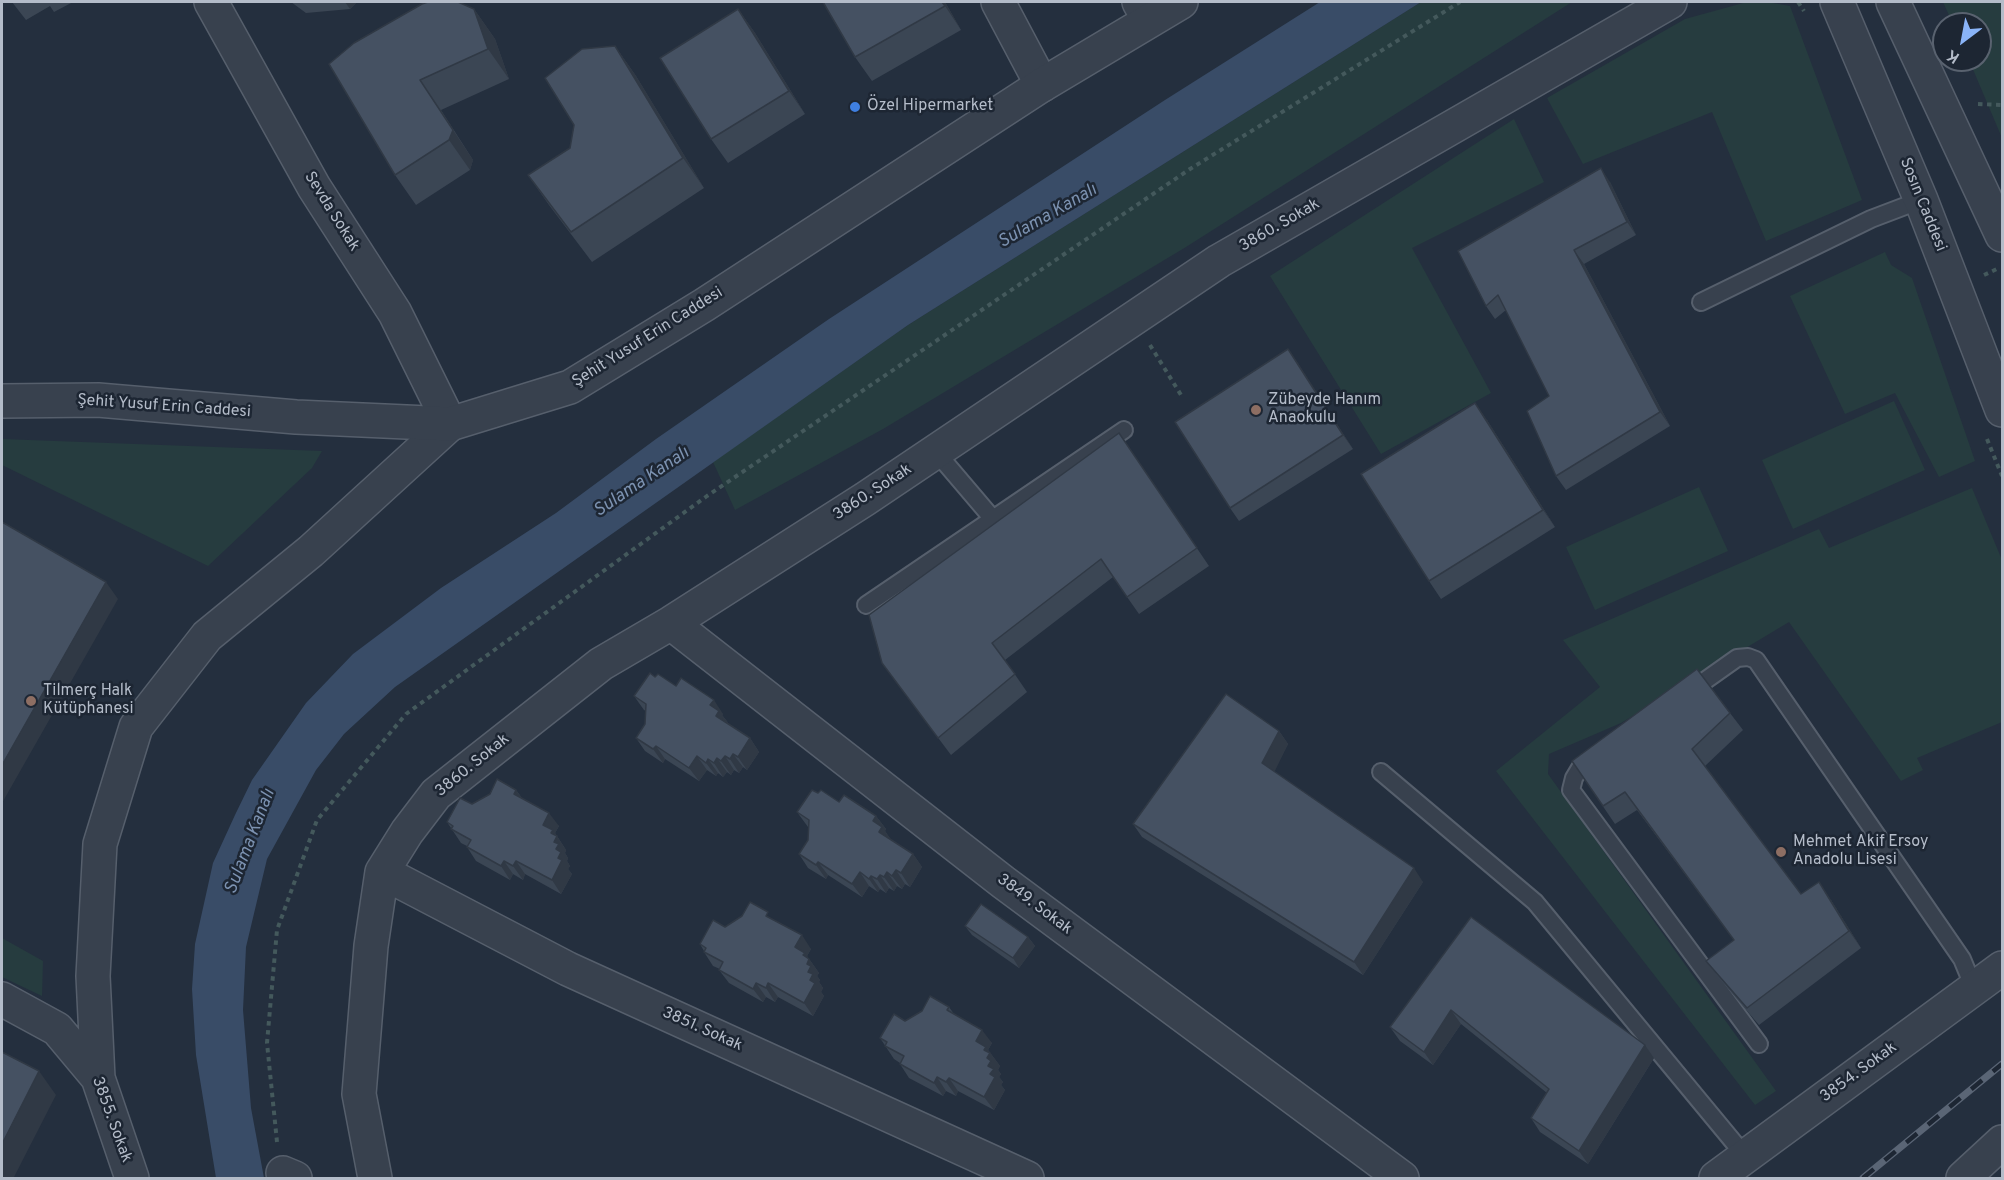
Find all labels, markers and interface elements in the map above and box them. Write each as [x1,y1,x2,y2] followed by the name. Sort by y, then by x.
[1932,12,1992,72] north arrow
[1943,44,1964,67] text: K
[867,97,993,117] place label: Özel Hipermarket
[848,100,862,114] marker: Özel Hipermarket
[1894,155,1950,255] street label: Sosın Caddesi
[299,169,363,255] street label: Sevda Sokak
[995,180,1101,254] water label: Sulama Kanalı
[1236,195,1324,257] street label: 3860. Sokak
[569,284,727,392] street label: Şehit Yusuf Erin Caddesi
[77,391,251,423] street label: Şehit Yusuf Erin Caddesi
[1268,391,1381,429] place label: Zübeyde Hanım Anaokulu
[1249,403,1263,417] marker: Zübeyde Hanım Anaokulu
[590,443,694,523] water label: Sulama Kanalı
[830,460,916,526] street label: 3860. Sokak
[43,682,134,720] place label: Tilmerç Halk Kütüphanesi
[24,694,38,708] marker: Tilmerç Halk Kütüphanesi
[432,730,514,802] street label: 3860. Sokak
[221,787,281,897] water label: Sulama Kanalı
[1793,833,1929,871] place label: Mehmet Akif Ersoy Anadolu Lisesi
[1774,845,1788,859] marker: Mehmet Akif Ersoy Anadolu Lisesi
[993,870,1075,940] street label: 3849. Sokak
[659,1004,745,1056] street label: 3851. Sokak
[1817,1039,1901,1107] street label: 3854. Sokak
[87,1074,135,1166] street label: 3855. Sokak

